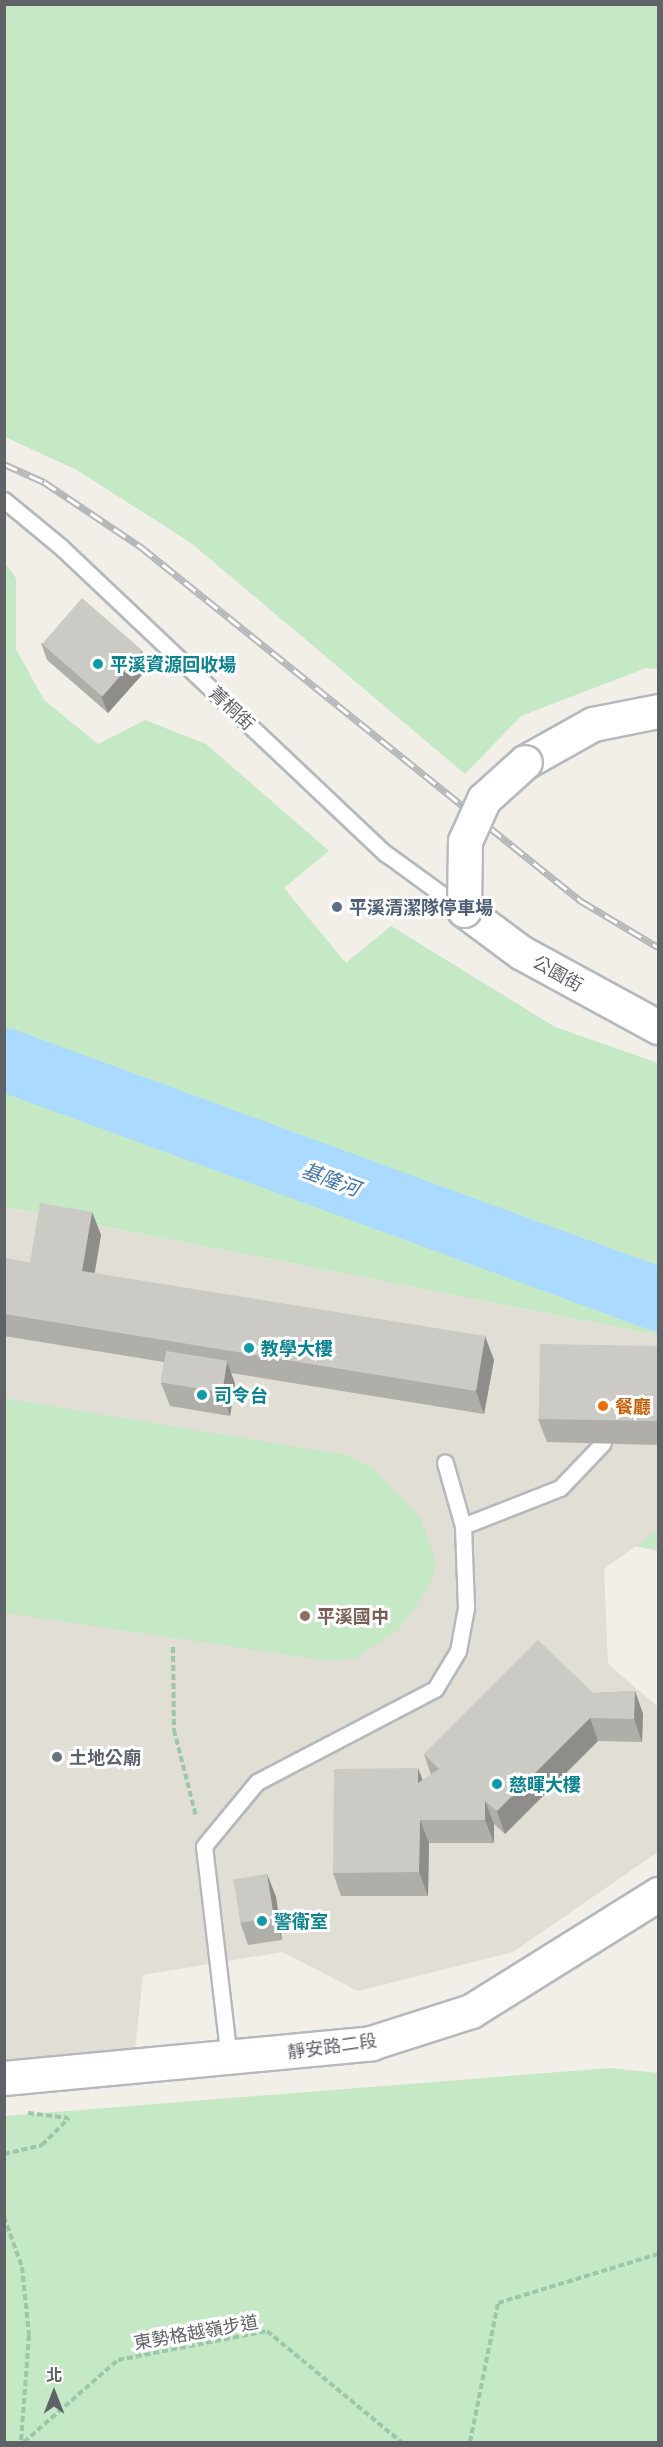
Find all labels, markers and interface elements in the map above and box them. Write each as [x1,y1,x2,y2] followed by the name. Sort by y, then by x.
[110,653,236,675] place label: 平溪資源回收場
[91,657,105,671] marker: 平溪資源回收場
[205,682,259,734] street label: 菁桐街
[349,896,493,918] place label: 平溪清潔隊停車場
[330,900,344,914] marker: 平溪清潔隊停車場
[529,950,587,996] street label: 公園街
[299,1157,363,1201] water label: 基隆河
[261,1337,333,1359] place label: 教學大樓
[242,1341,256,1355] marker: 教學大樓
[214,1384,268,1406] place label: 司令台
[195,1388,209,1402] marker: 司令台
[615,1395,651,1417] place label: 餐廳
[596,1399,610,1413] marker: 餐廳
[317,1605,389,1627] place label: 平溪國中
[298,1609,312,1623] marker: 平溪國中
[69,1746,141,1768] place label: 土地公廟
[50,1750,64,1764] marker: 土地公廟
[509,1773,581,1795] place label: 慈暉大樓
[490,1777,504,1791] marker: 慈暉大樓
[274,1910,328,1932] place label: 警衛室
[255,1914,269,1928] marker: 警衛室
[286,2029,378,2063] street label: 靜安路二段
[132,2310,260,2354] street label: 東勢格越嶺步道
[24,2363,84,2423] north arrow
[46,2365,62,2384] text: 北

